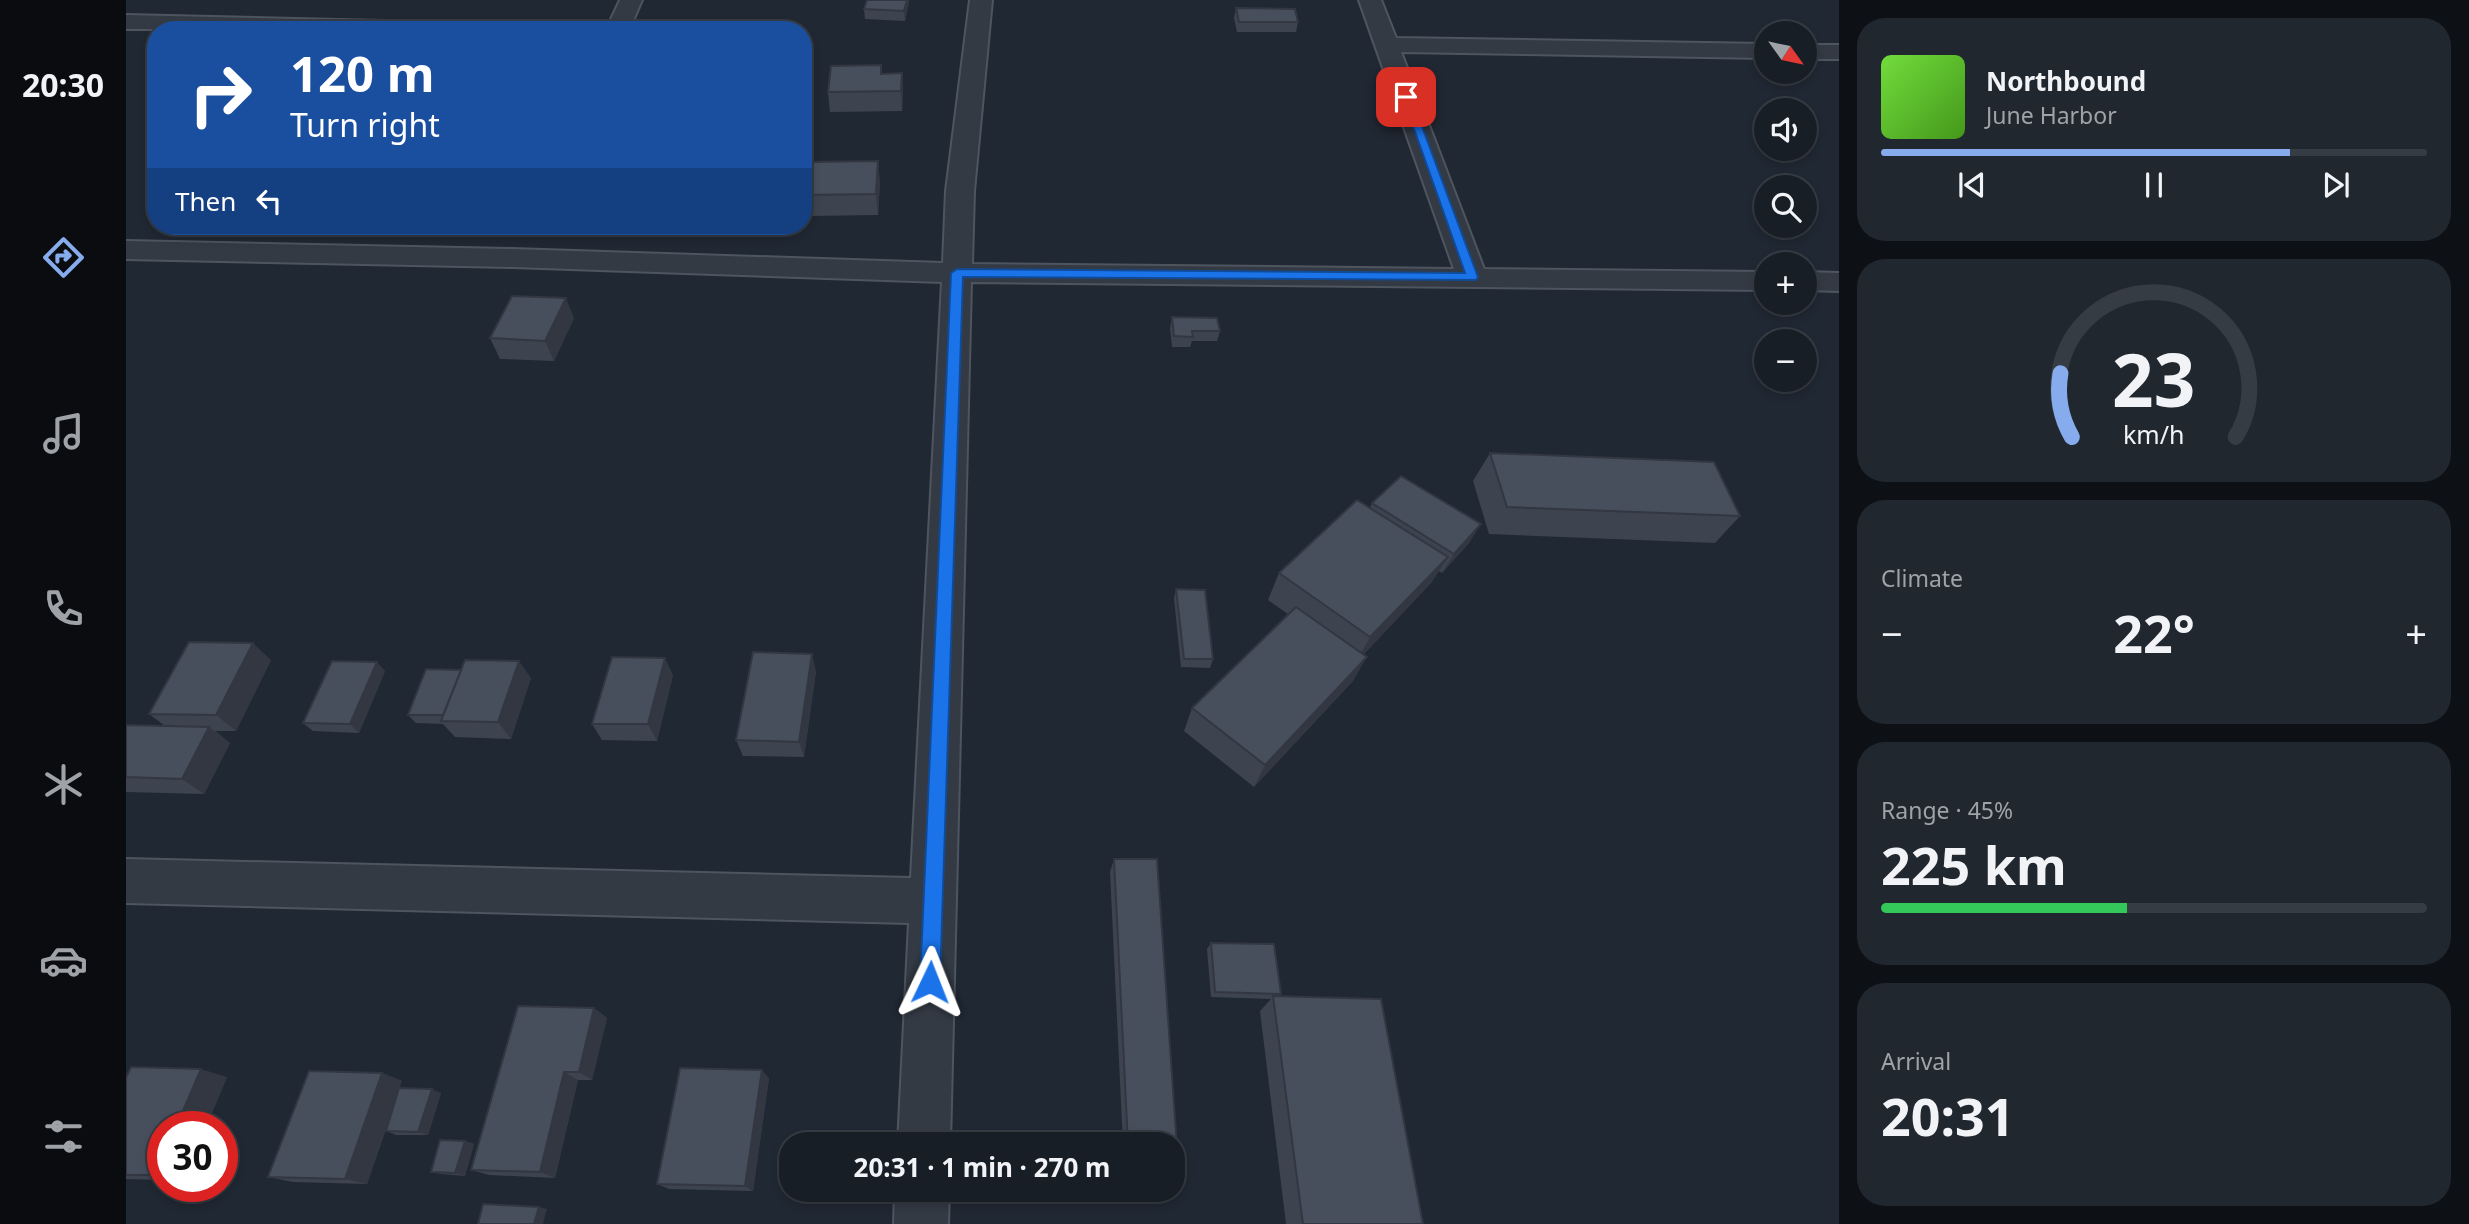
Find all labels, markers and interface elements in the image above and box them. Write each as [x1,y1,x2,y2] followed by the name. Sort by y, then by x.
[1754,21,1816,84] north arrow
[1754,21,1817,392] map controls
[290,40,435,106] text: 120 m
[175,49,266,140] icon: right
[22,63,104,106] text: 20:30
[1986,63,2146,99] text: Northbound
[1376,67,1436,127] pin
[1387,78,1425,116] icon: arrive
[1754,98,1817,161] button: sound
[1986,99,2117,131] text: June Harbor
[290,103,440,146] text: Turn right
[1953,166,1991,204] icon: previous
[2135,166,2173,204] icon: pause
[2317,166,2355,204] icon: next
[1754,175,1817,238] button: search
[250,182,288,220] icon: left
[175,183,236,219] text: Then
[39,233,88,282] icon: directions
[1754,252,1817,315] button: +
[1754,329,1817,392] button: −
[2112,329,2196,428] text: 23
[39,409,88,458] icon: music
[2123,417,2185,451] text: km/h
[1881,562,1963,594] text: Climate
[39,584,88,633] icon: phone
[2113,597,2195,668] text: 22°
[1881,607,1903,659] text: −
[2405,607,2427,659] text: +
[39,760,88,809] icon: climate
[1881,794,2013,826] text: Range · 45%
[1881,829,2067,900] text: 225 km
[39,936,88,985] icon: car
[893,945,967,1019] position arrow
[1881,1045,1951,1077] text: Arrival
[1881,1080,2015,1151] text: 20:31
[147,1111,238,1202] speed limit sign: 30
[39,1112,88,1161] icon: filters
[854,1149,1110,1185] text: 20:31 · 1 min · 270 m

